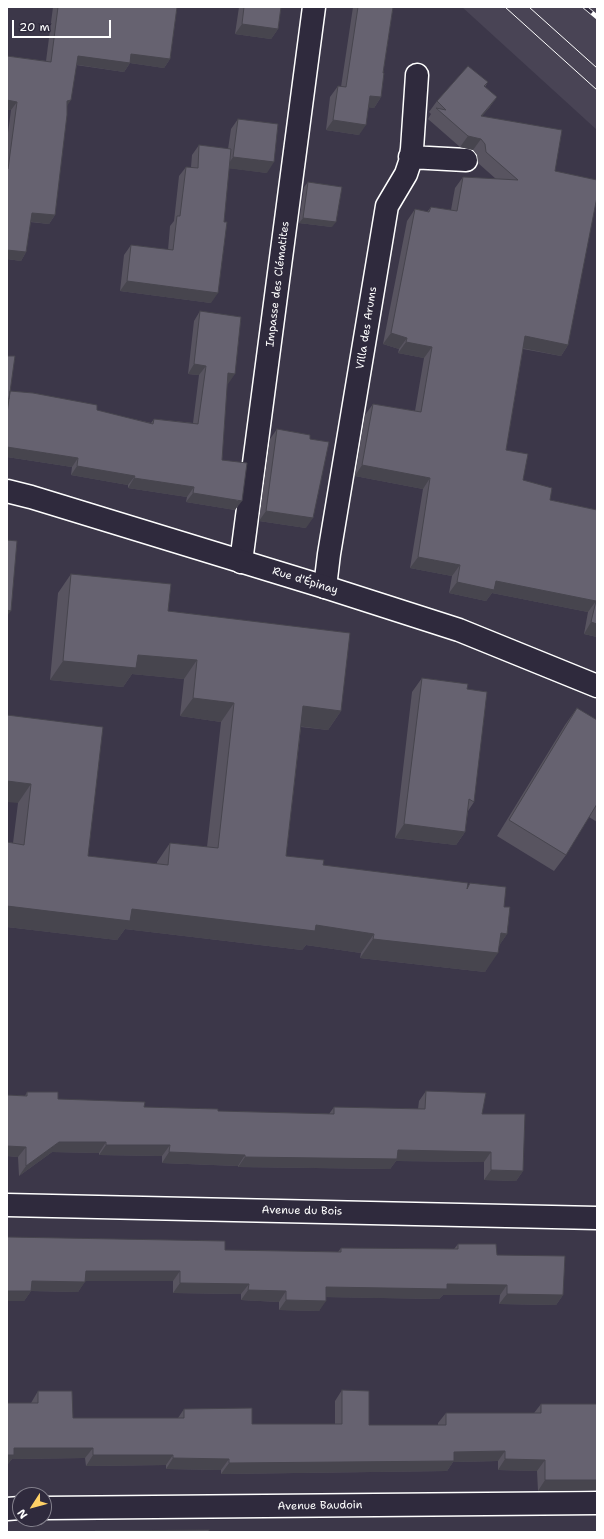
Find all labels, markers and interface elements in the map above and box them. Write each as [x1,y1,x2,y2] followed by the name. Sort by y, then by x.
[14,12,113,38] scale bar
[19,19,50,35] text: 20 m
[264,220,292,348] street label: Impasse des Clématites
[354,286,380,370] street label: Villa des Arums
[271,565,339,597] street label: Rue d'Épinay
[262,1204,342,1218] street label: Avenue du Bois
[12,1487,52,1527] north arrow
[277,1499,363,1513] street label: Avenue Baudoin
[14,1506,31,1522] text: N

